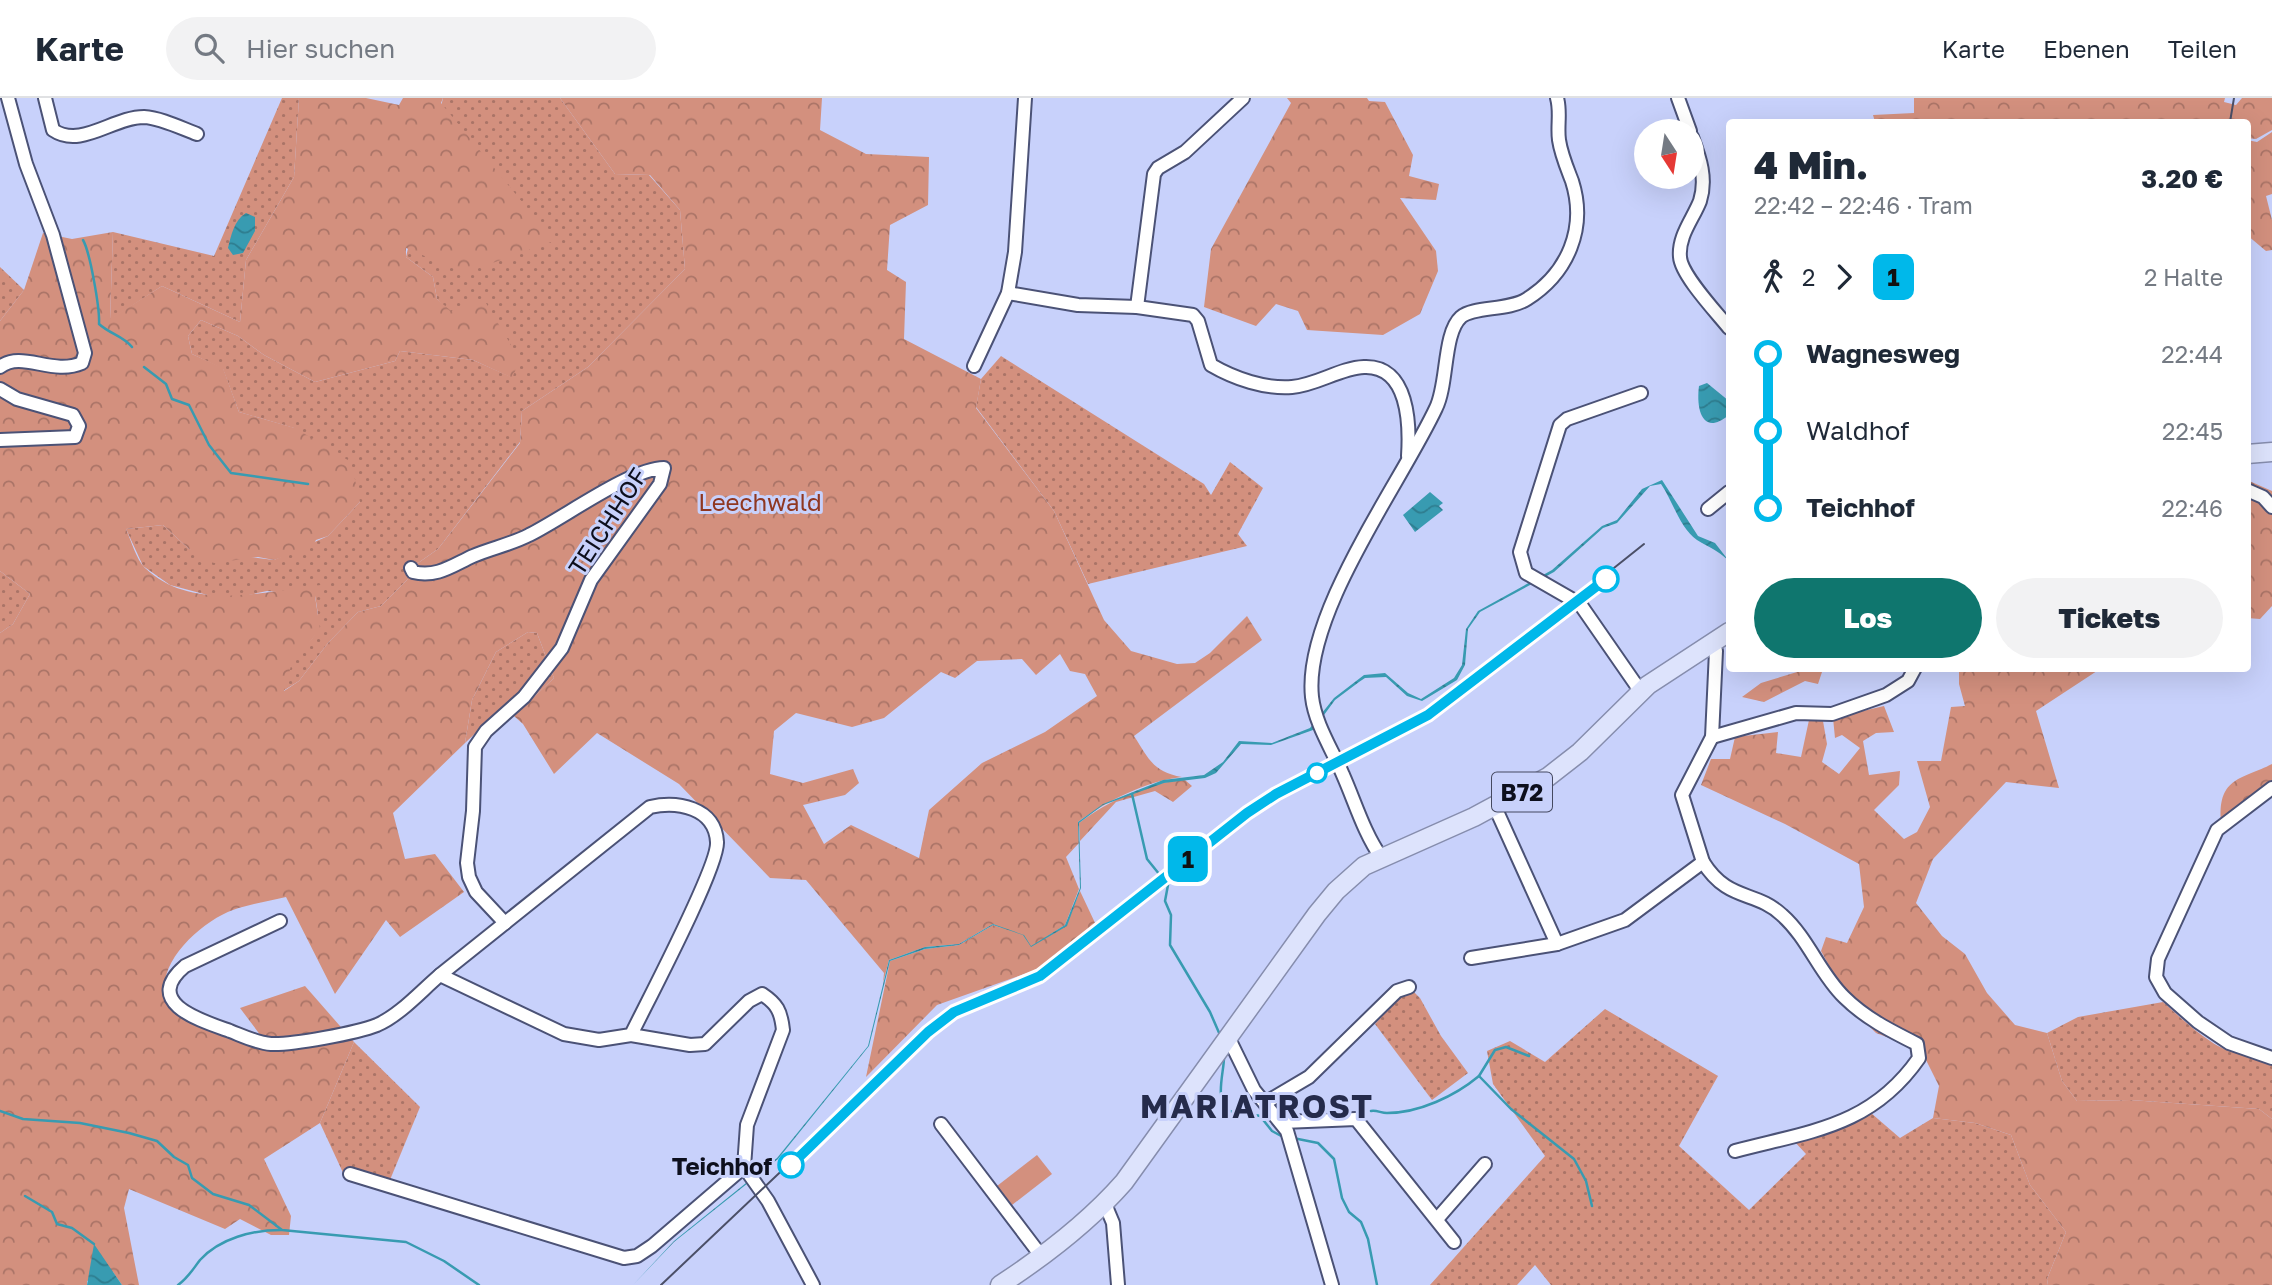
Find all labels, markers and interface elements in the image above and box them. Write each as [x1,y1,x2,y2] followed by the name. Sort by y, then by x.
[166,17,656,80] search box
[35,29,124,68] text: Karte
[190,29,228,67] icon: search
[246,33,395,64] text: Hier suchen
[1942,34,2005,63] text: Karte
[2043,34,2130,63] text: Ebenen
[2168,34,2237,63] text: Teilen
[1634,119,1704,189] north arrow
[1634,119,1704,189] map controls
[1754,142,1868,187] text: 4 Min.
[2141,163,2223,194] text: 3.20 €
[1754,191,1973,219] text: 22:42 – 22:46 · Tram
[1754,258,1792,296] icon: walk
[1825,258,1863,296] icon: forward
[1887,262,1900,291] text: 1
[1802,263,1815,291] text: 2
[2144,263,2223,291] text: 2 Halte
[1806,338,1960,369] text: Wagnesweg
[2161,340,2223,368] text: 22:44
[1806,415,1909,446] text: Waldhof
[2162,417,2223,445] text: 22:45
[562,462,652,580] street label: TEICHHOF
[698,487,822,516] park label: Leechwald
[1806,492,1915,523] text: Teichhof
[2161,494,2223,522] text: 22:46
[1593,566,1619,592] unlabelled marker
[1754,578,1982,658] button: Los
[1996,578,2223,658] button: Tickets
[1307,763,1327,783] unlabelled marker
[1492,772,1552,812] road number: B72
[1165,836,1211,882] line badge: 1
[1182,844,1194,873] text: 1
[1140,1087,1374,1125] district label: MARIATROST
[672,1151,772,1180] place label: Teichhof
[778,1152,804,1178] marker: Teichhof

